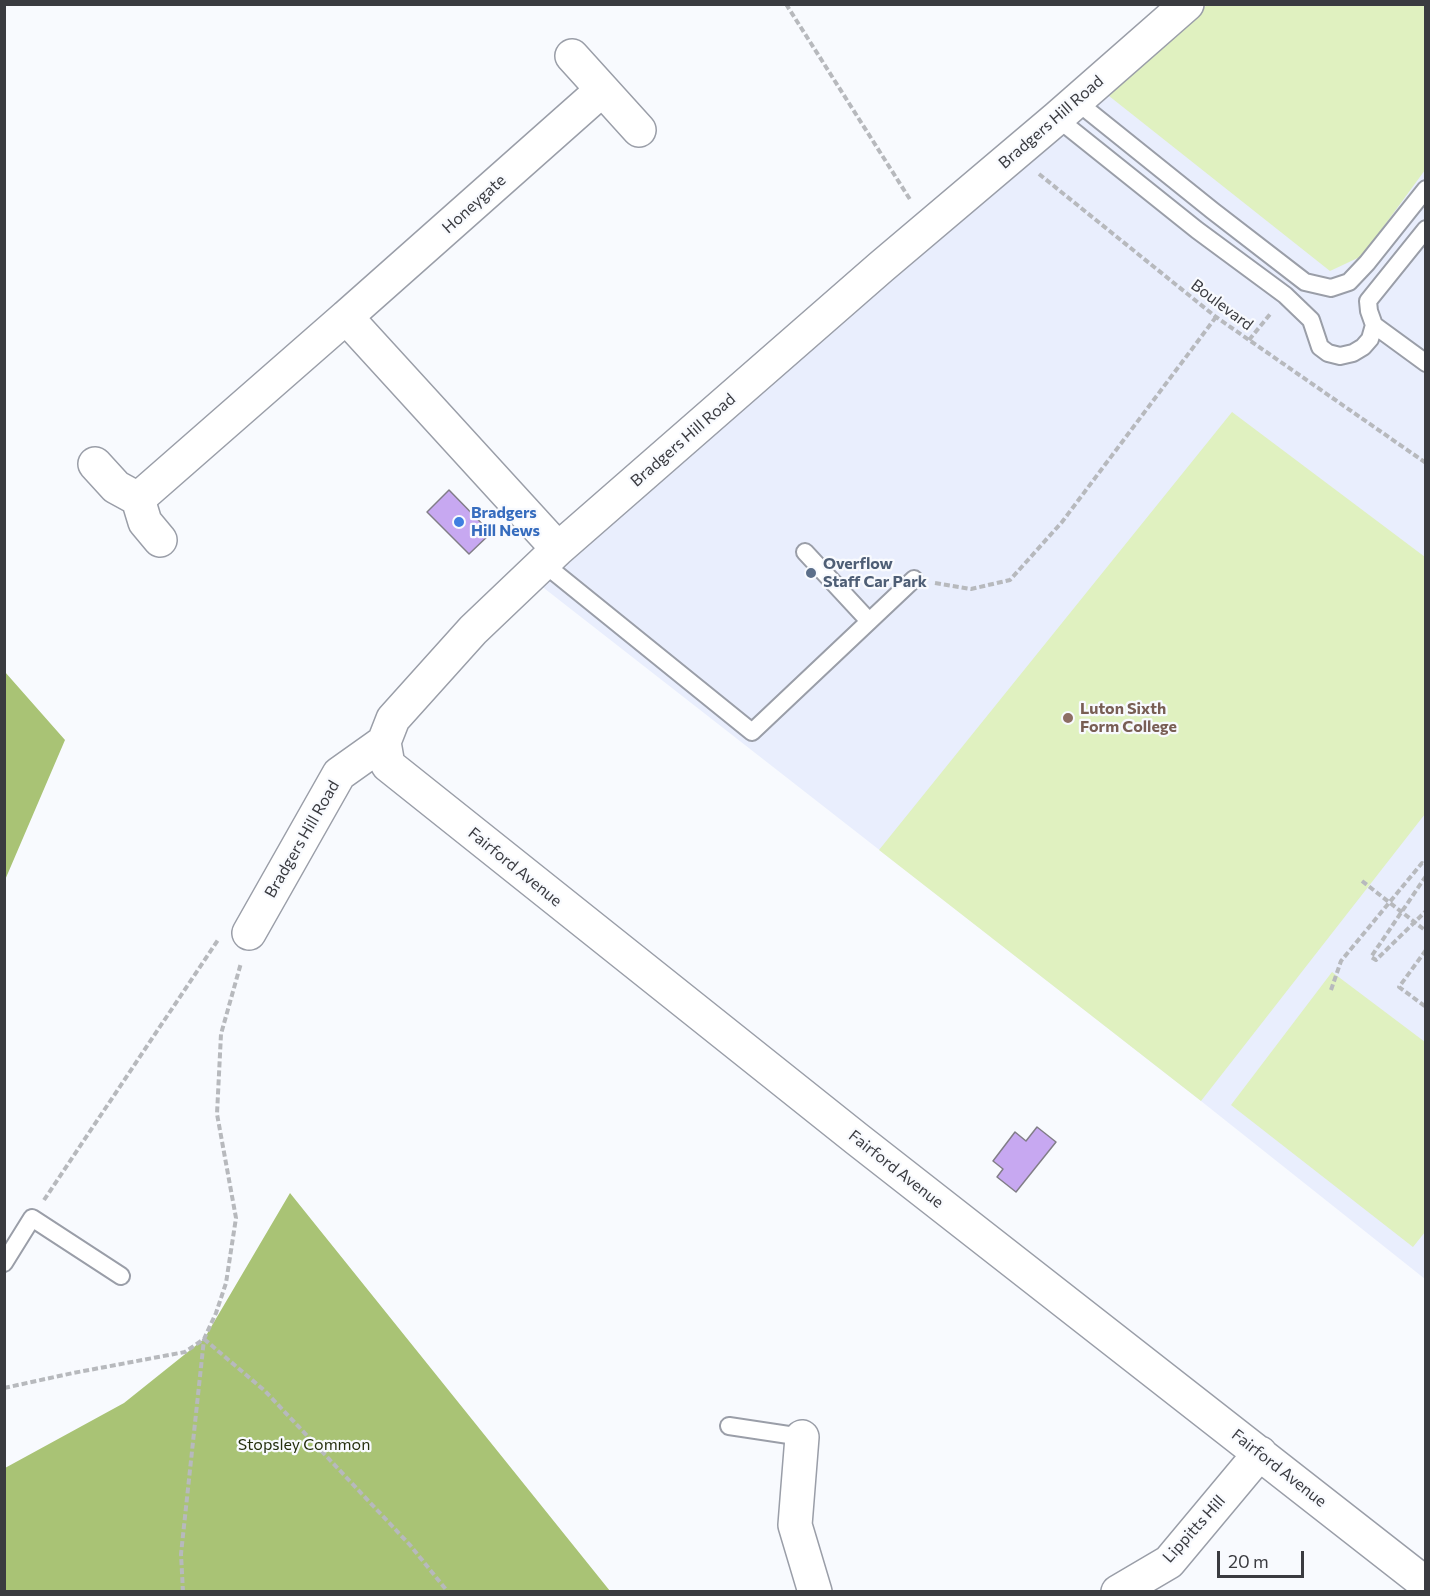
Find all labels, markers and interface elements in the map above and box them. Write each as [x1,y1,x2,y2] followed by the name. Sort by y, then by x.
[995,71,1107,173] street label: Bradgers Hill Road
[438,170,510,238] street label: Honeygate
[1187,275,1257,335] street label: Boulevard
[627,389,739,491] street label: Bradgers Hill Road
[471,503,540,541] place label: Bradgers Hill News
[452,515,466,529] marker: Bradgers Hill News
[823,554,927,592] place label: Overflow Staff Car Park
[804,566,818,580] marker: Overflow Staff Car Park
[1080,699,1177,737] place label: Luton Sixth Form College
[1061,711,1075,725] marker: Luton Sixth Form College
[261,777,343,901] street label: Bradgers Hill Road
[464,823,566,911] street label: Fairford Avenue
[845,1126,947,1212] street label: Fairford Avenue
[1228,1425,1330,1511] street label: Fairford Avenue
[238,1435,370,1455] park label: Stopsley Common
[1159,1491,1229,1567] street label: Lippitts Hill
[1220,1539,1307,1577] scale bar
[1228,1550,1269,1572] text: 20 m

